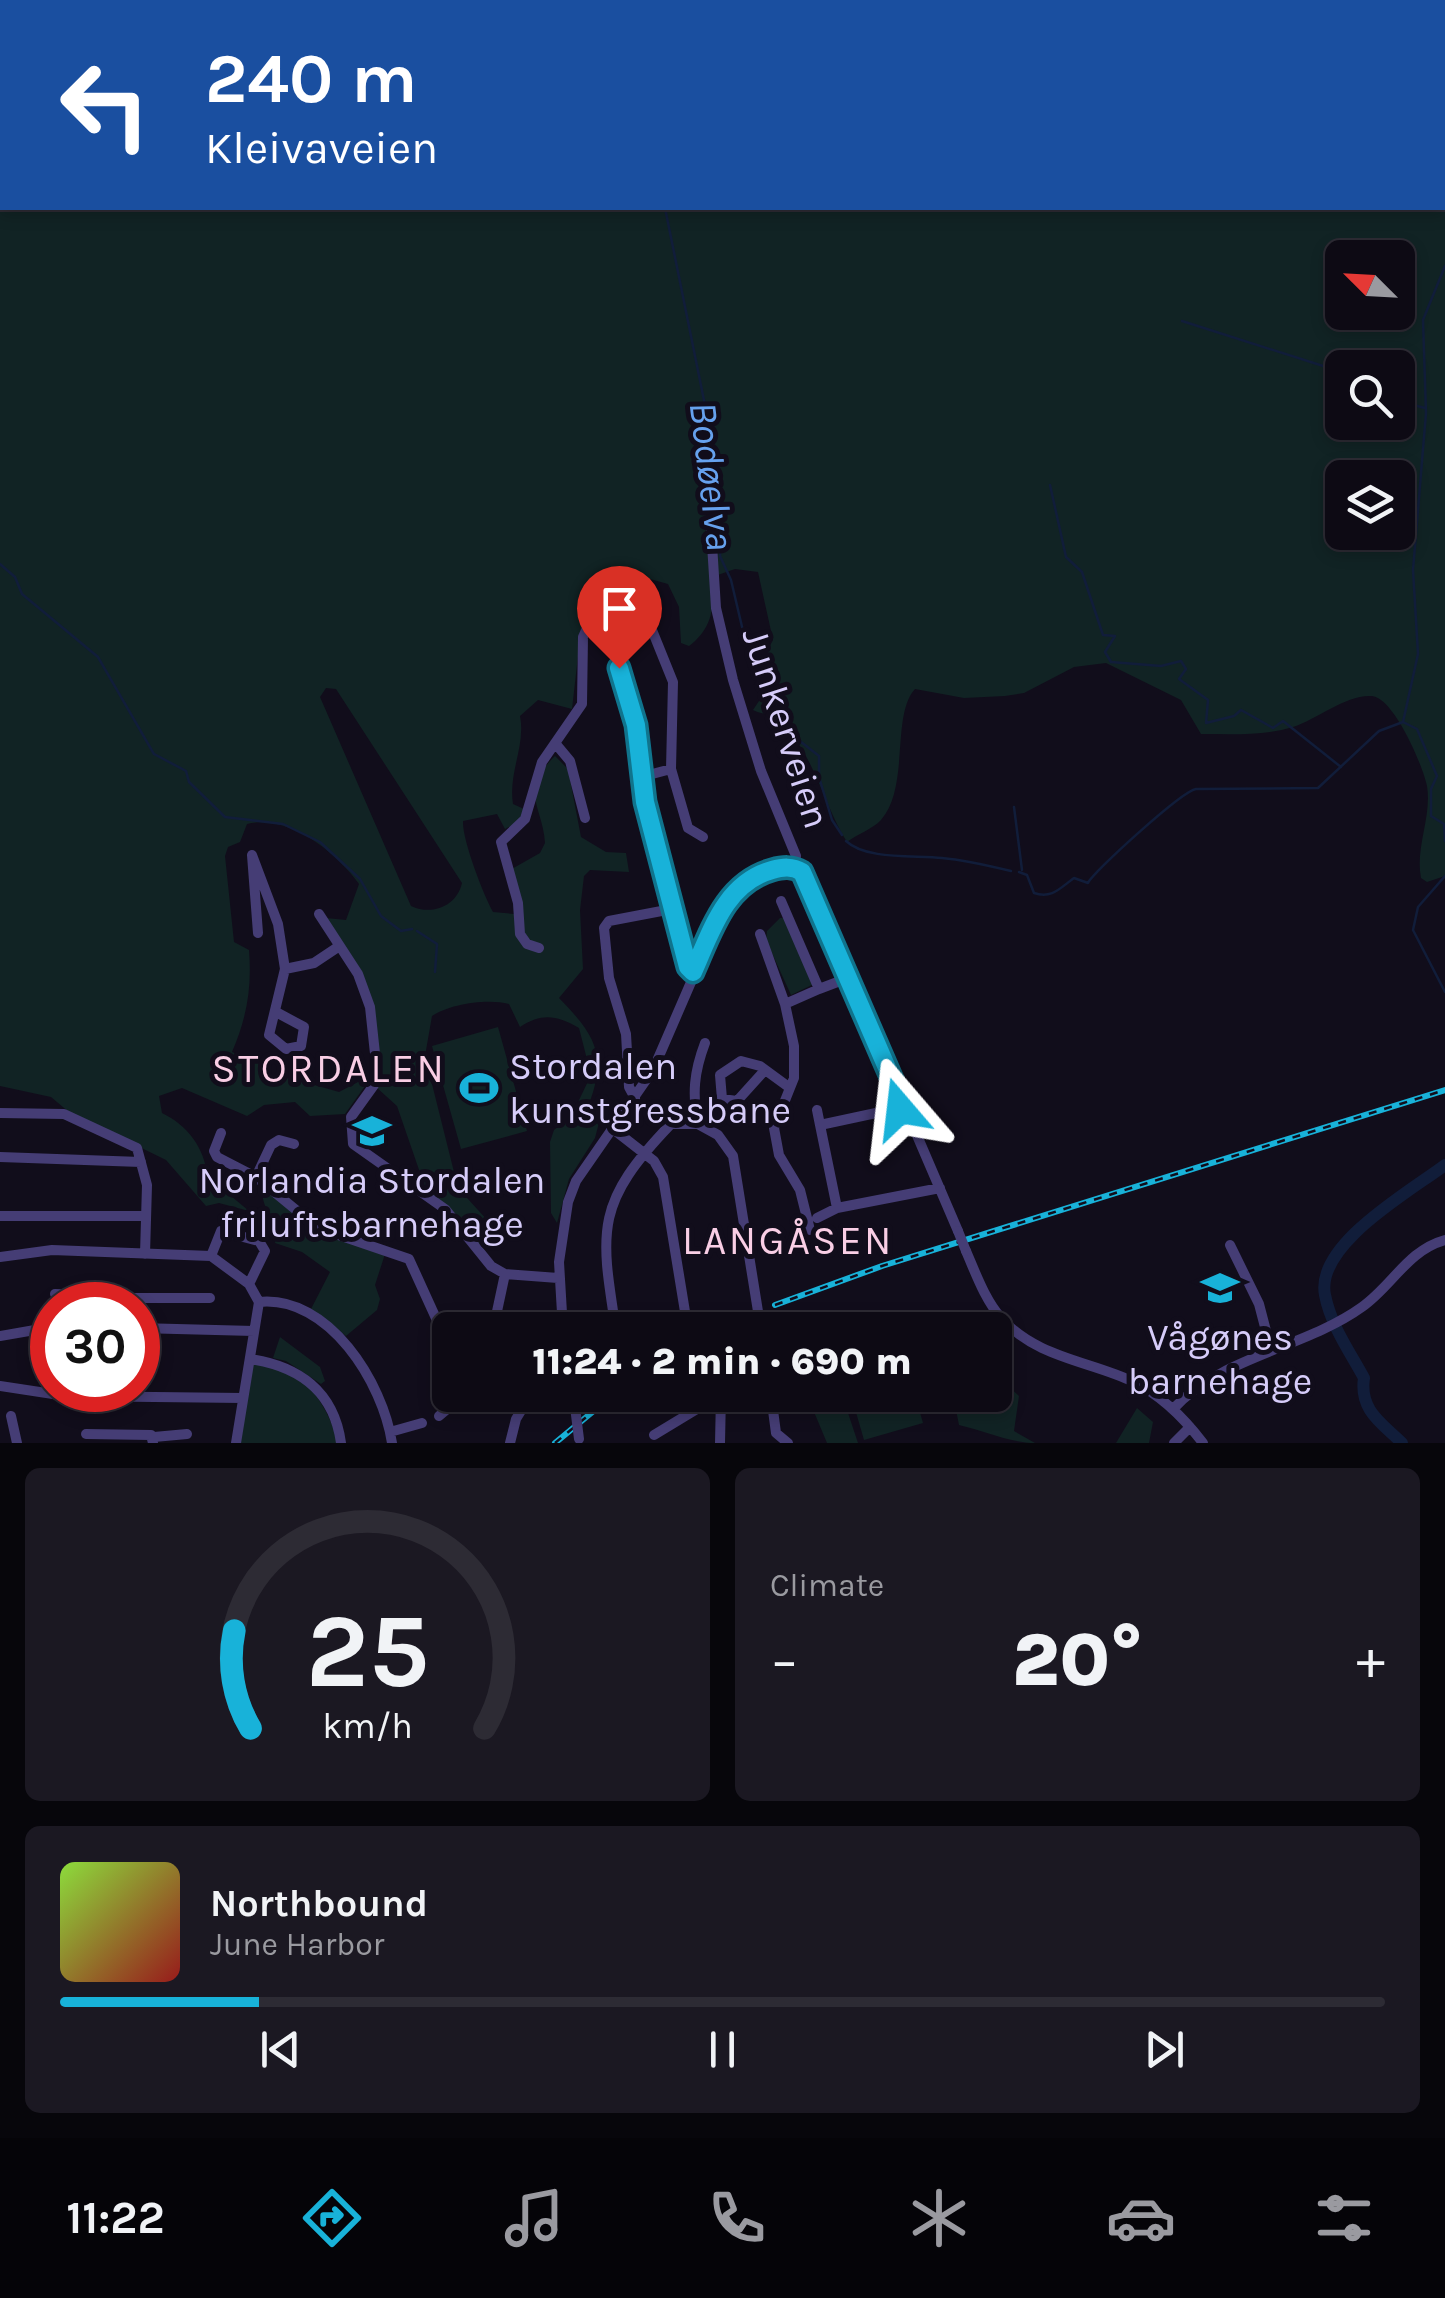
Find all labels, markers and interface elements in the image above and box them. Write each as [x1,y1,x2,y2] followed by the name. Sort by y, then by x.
[205,38,417,120] text: 240 m
[40,40,170,170] icon: left
[205,122,438,174] text: Kleivaveien
[1325,240,1415,330] north arrow
[1325,240,1415,550] map controls
[1325,350,1415,440] button: search
[680,399,744,553] water label: Bodøelva
[1325,460,1415,550] button: layers
[577,566,662,669] pin
[592,581,647,636] icon: arrive
[732,622,840,834] street label: Junkerveien
[509,1044,791,1133] place label: Stordalen kunstgressbane
[212,1045,446,1092] district label: STORDALEN
[848,1057,952,1161] position arrow
[458,1067,500,1109] sports icon: Stordalen kunstgressbane
[351,1110,393,1152] school or university icon: Norlandia Stordalen friluftsbarnehage
[198,1158,546,1247] place label: Norlandia Stordalen friluftsbarnehage
[682,1217,894,1264] district label: LANGÅSEN
[1199,1267,1241,1309] school or university icon: Vågønes barnehage
[30,1282,160,1412] speed limit sign: 30
[1128,1315,1312,1404] place label: Vågønes barnehage
[532,1339,912,1384] text: 11:24 · 2 min · 690 m
[770,1567,884,1604] text: Climate
[306,1591,429,1712] text: 25
[1012,1616,1143,1704] text: 20°
[770,1628,799,1692] text: −
[1356,1628,1385,1692] text: +
[322,1705,413,1747] text: km/h
[210,1881,428,1926] text: Northbound
[210,1926,384,1963] text: June Harbor
[253,2022,308,2077] icon: previous
[695,2022,750,2077] icon: pause
[1137,2022,1192,2077] icon: next
[297,2183,367,2253] icon: directions
[499,2183,569,2253] icon: music
[702,2183,772,2253] icon: phone
[904,2183,974,2253] icon: climate
[1106,2183,1176,2253] icon: car
[1309,2183,1379,2253] icon: filters
[66,2192,165,2244] text: 11:22

